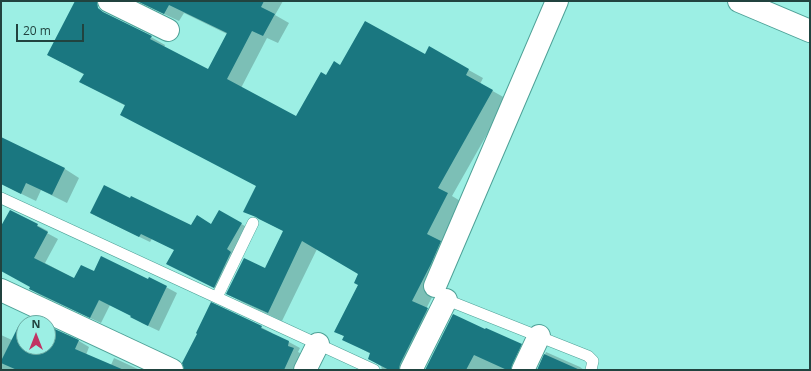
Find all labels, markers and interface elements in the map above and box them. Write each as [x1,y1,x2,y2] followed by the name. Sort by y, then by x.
[18,16,86,42] scale bar
[23,22,51,39] text: 20 m
[16,315,56,355] north arrow
[32,316,40,331] text: N

